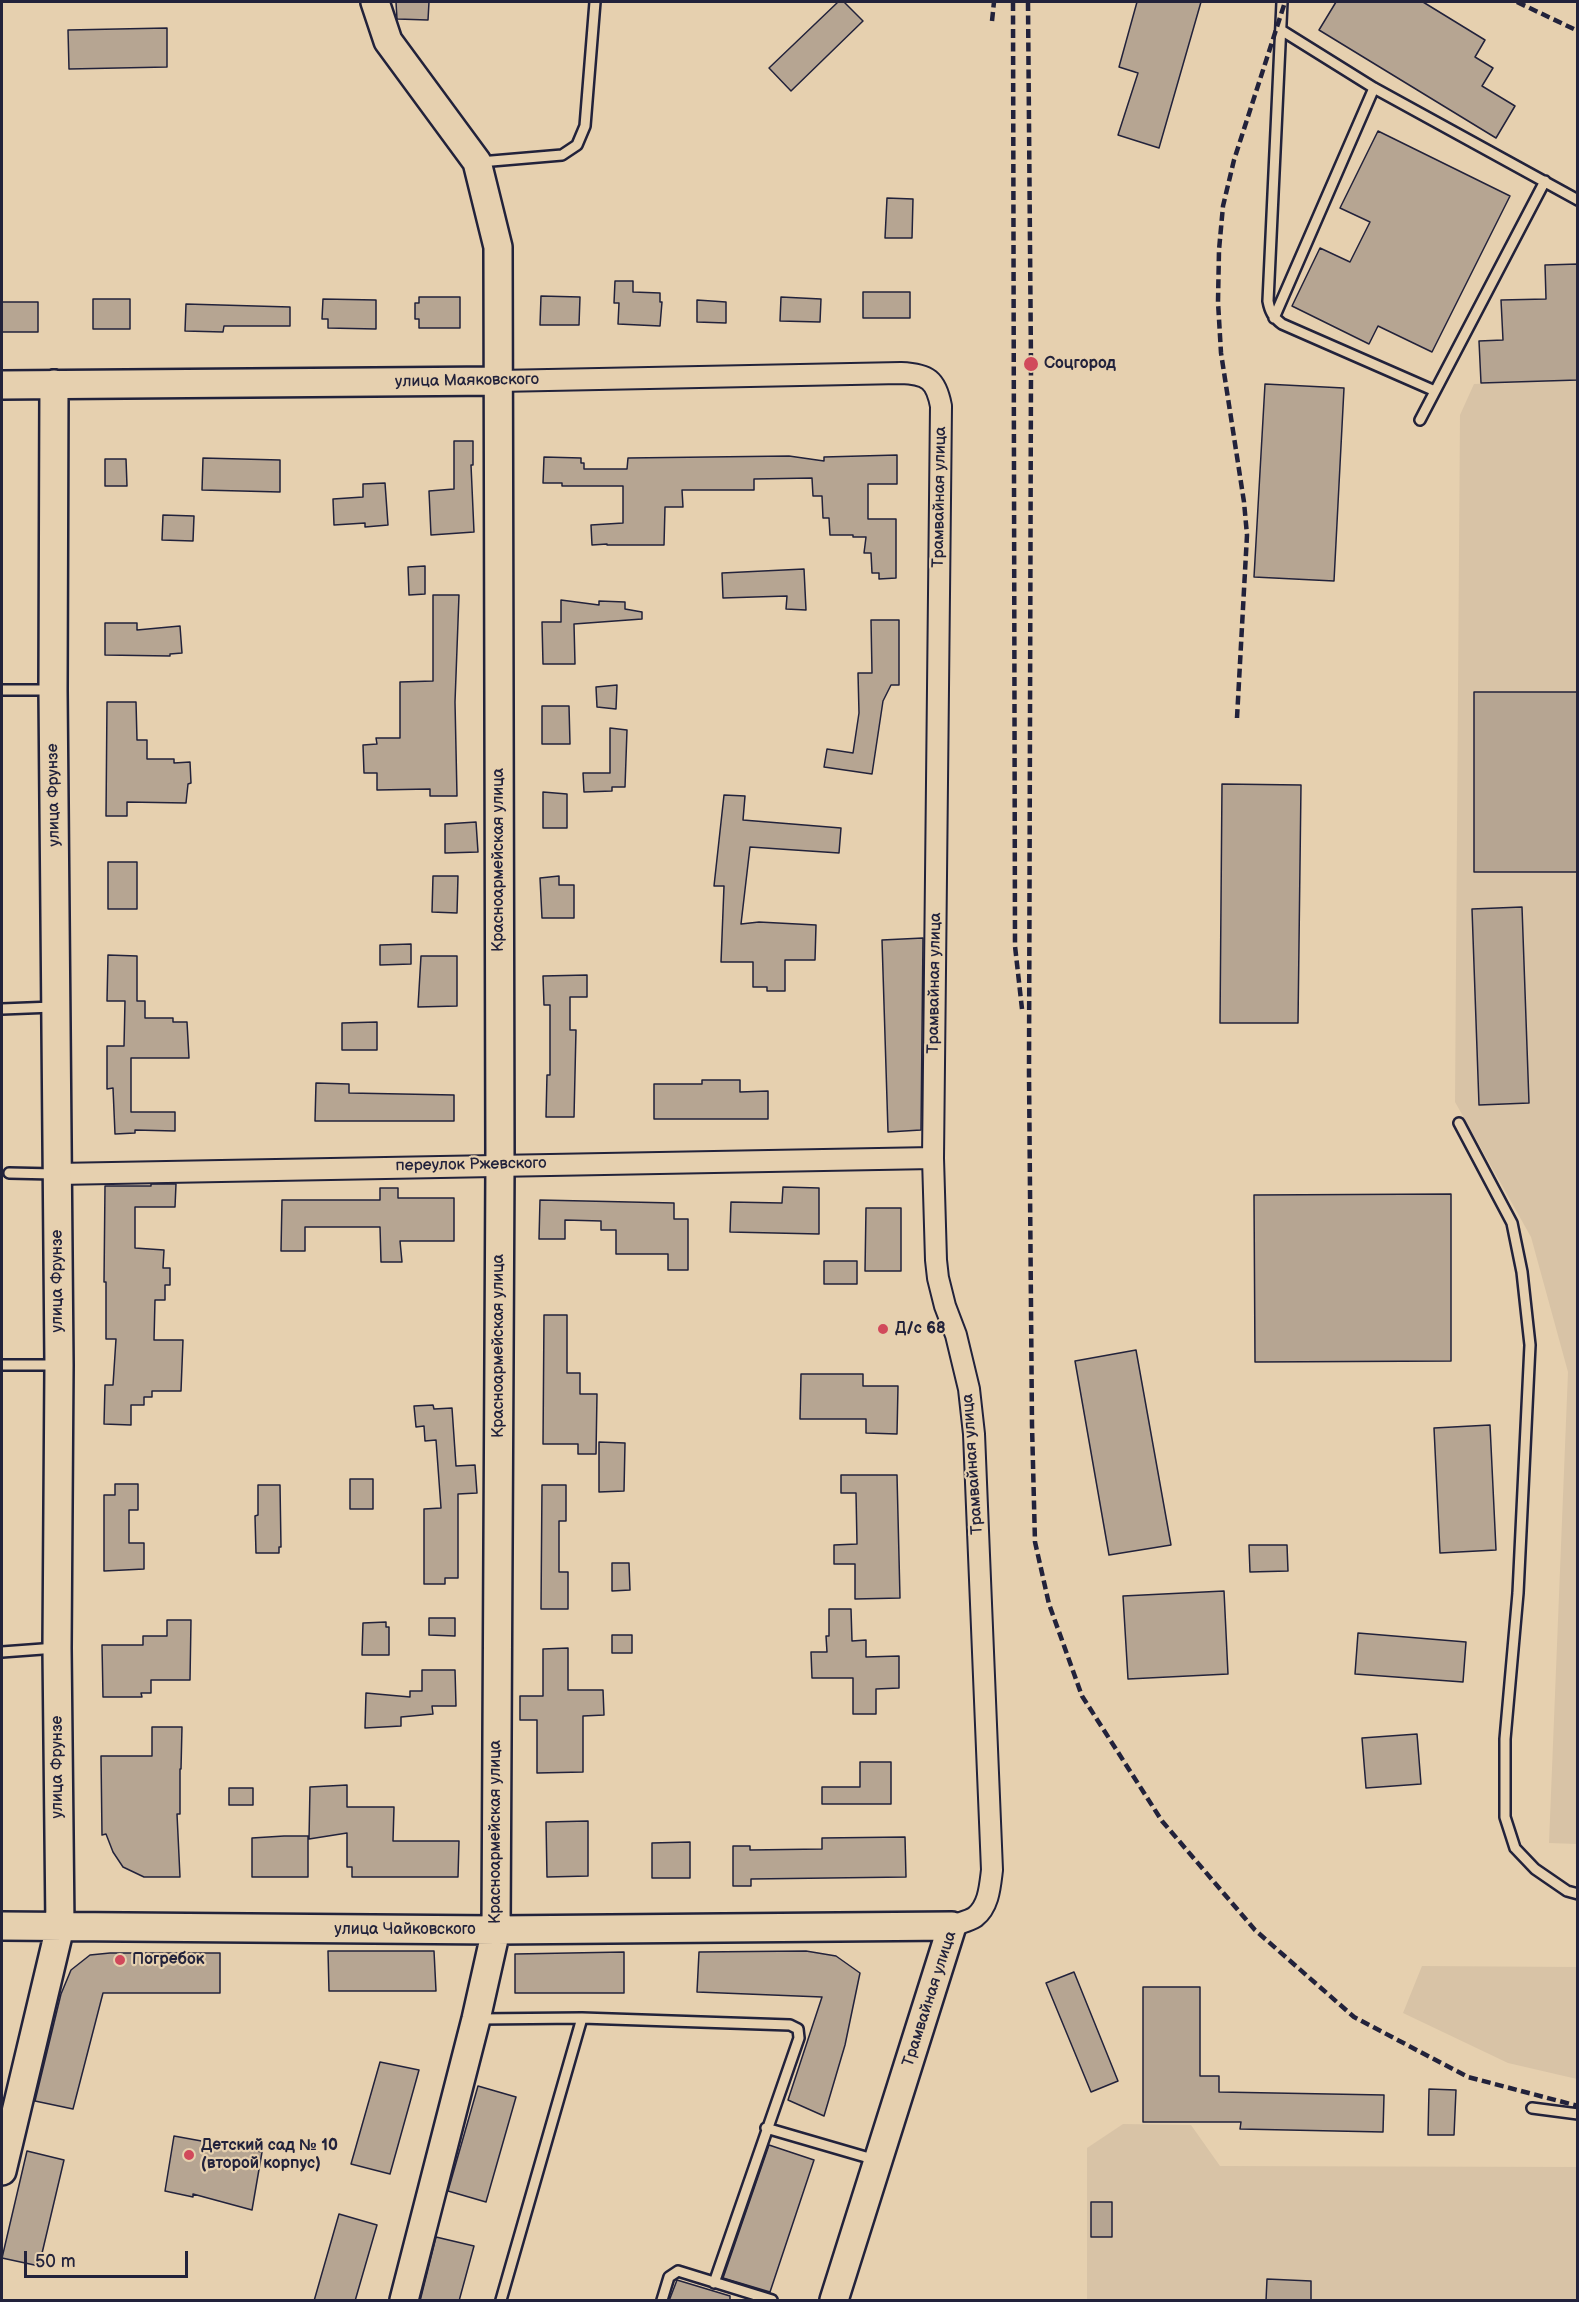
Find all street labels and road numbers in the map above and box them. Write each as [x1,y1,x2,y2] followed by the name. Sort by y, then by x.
[395,370,539,392] street label: улица Маяковского
[929,426,951,568] street label: Трамвайная улица
[44,743,64,847] street label: улица Фрунзе
[489,768,509,952] street label: Красноармейская улица
[924,912,946,1054] street label: Трамвайная улица
[395,1154,547,1176] street label: переулок Ржевского
[48,1229,68,1333] street label: улица Фрунзе
[489,1254,509,1438] street label: Красноармейская улица
[958,1393,988,1535] street label: Трамвайная улица
[48,1715,68,1819] street label: улица Фрунзе
[486,1740,506,1924] street label: Красноармейская улица
[334,1920,476,1940] street label: улица Чайковского
[899,1929,961,2069] street label: Трамвайная улица

